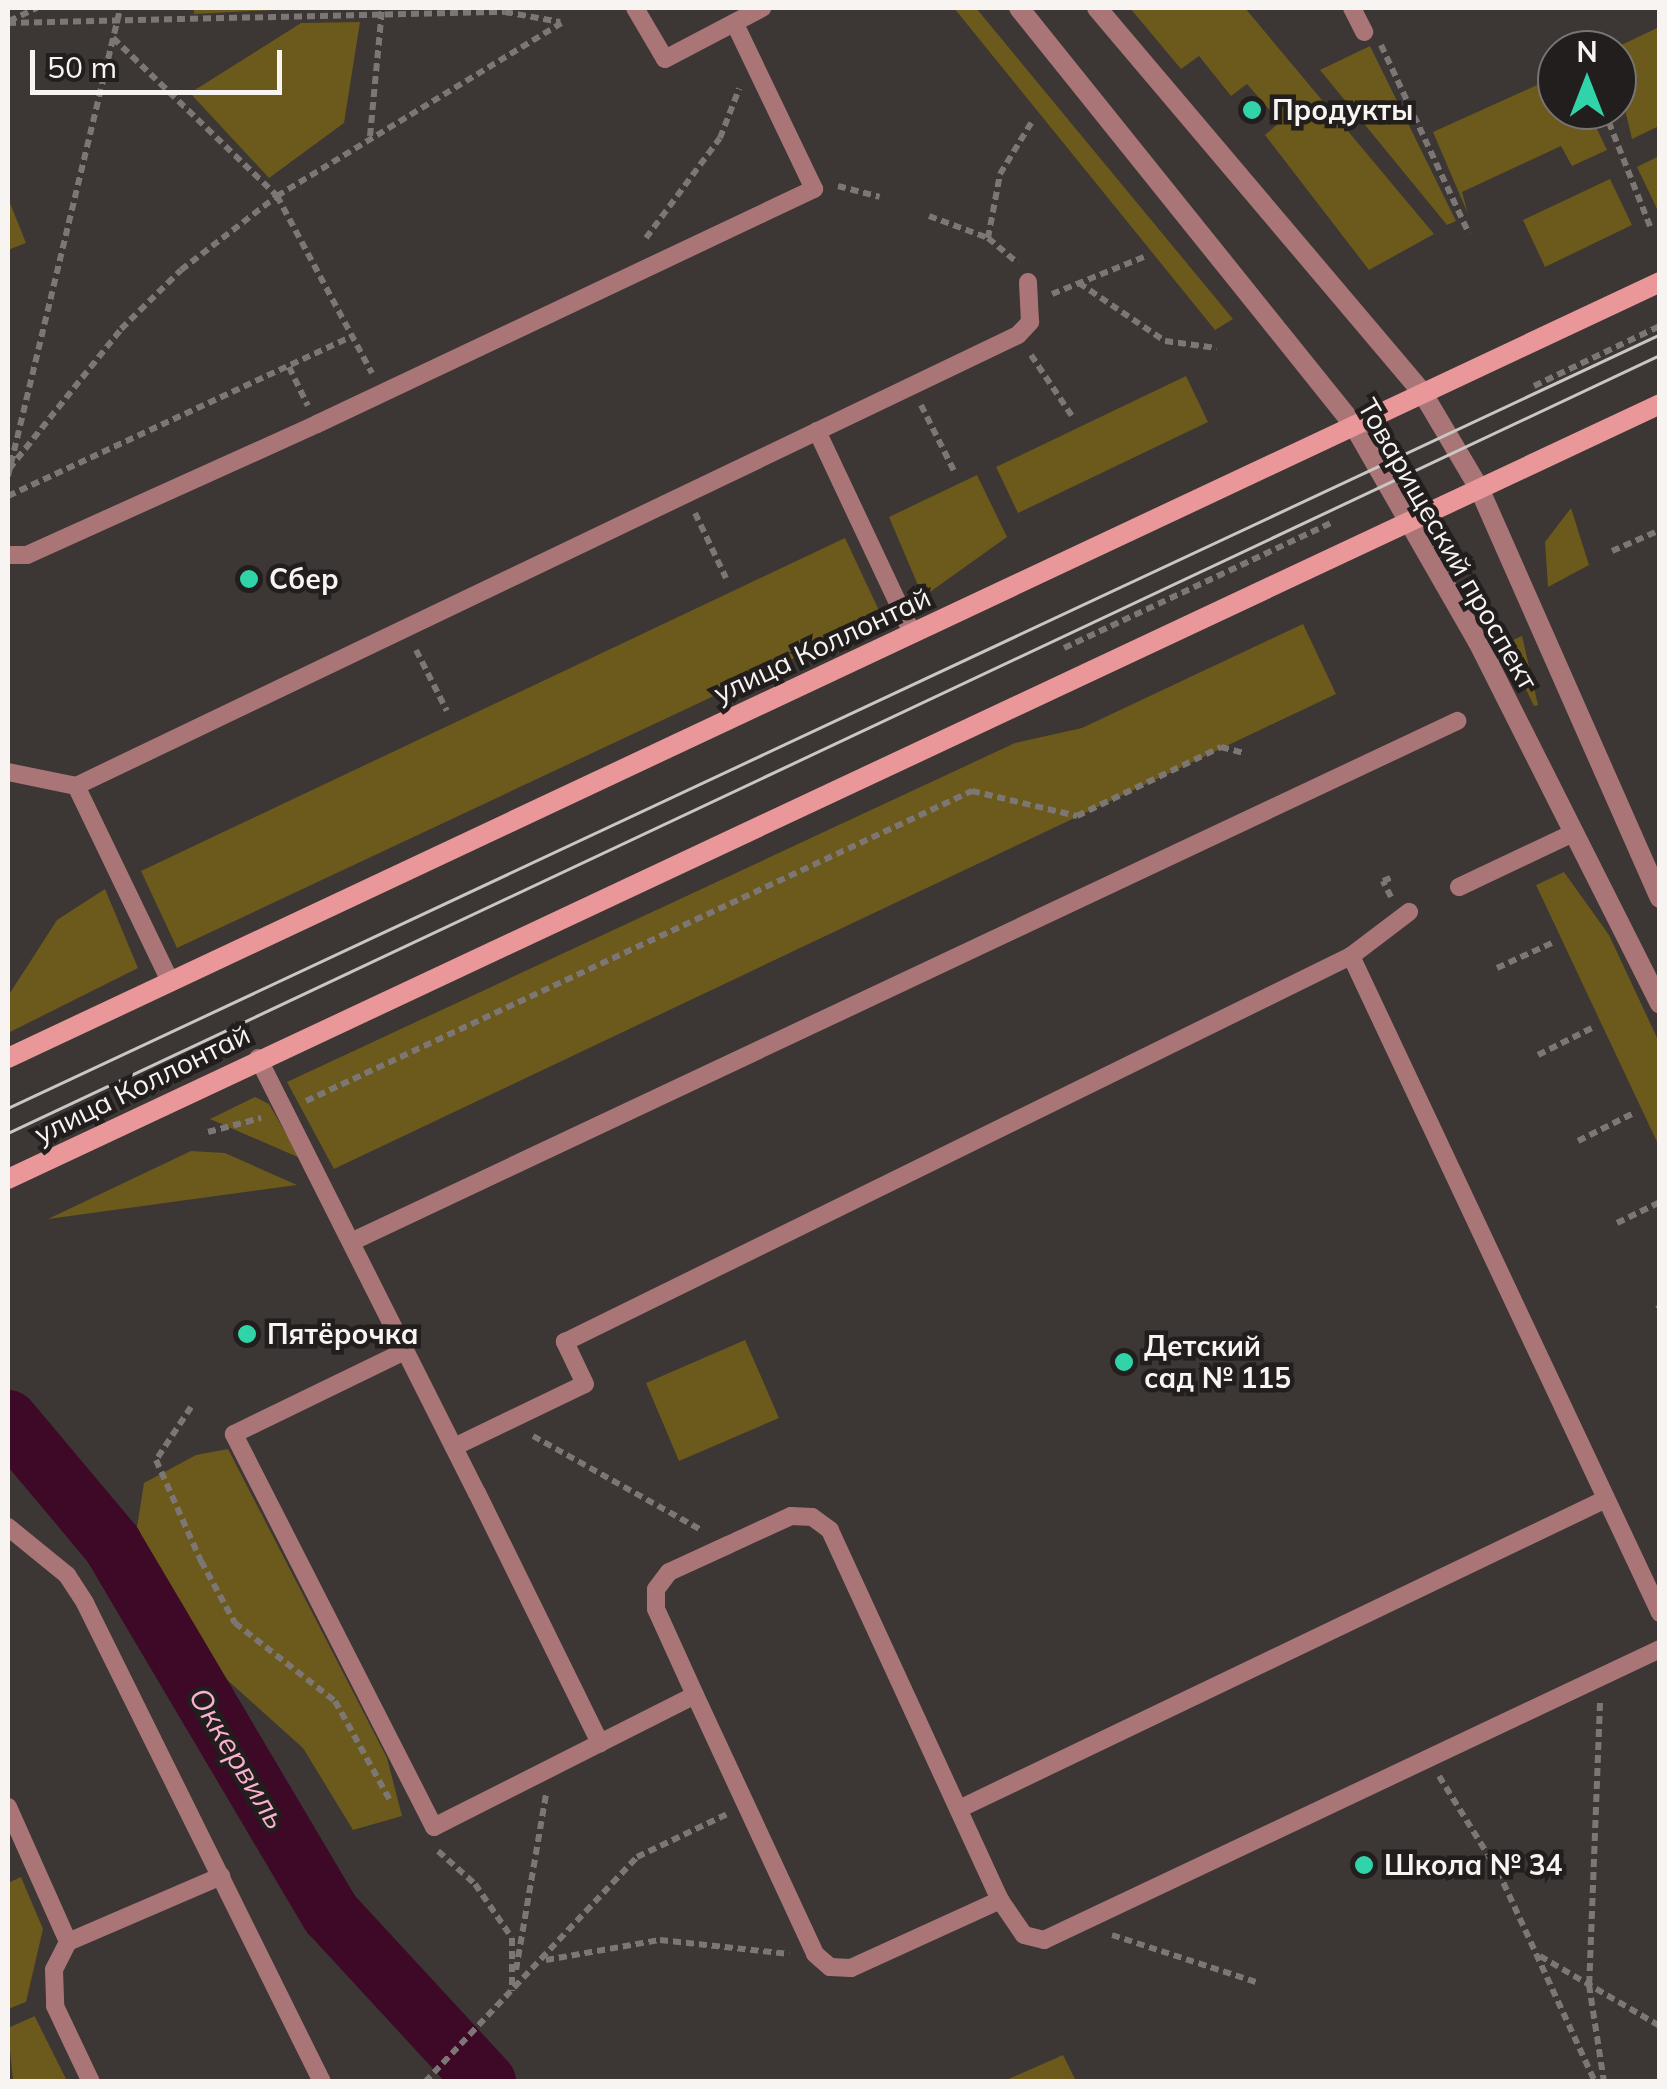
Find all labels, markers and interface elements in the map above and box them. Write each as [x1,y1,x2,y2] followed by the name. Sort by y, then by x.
[35,30,288,92] scale bar
[1537,30,1637,130] north arrow
[1576,34,1598,69] text: N
[47,48,117,86] text: 50 m
[1272,93,1413,127] place label: Продукты
[1241,99,1263,121] marker: Продукты
[1351,392,1545,696] street label: Товарищеский проспект
[269,562,339,596] place label: Сбер
[238,568,260,590] marker: Сбер
[708,580,936,710] street label: улица Коллонтай
[29,1017,255,1151] street label: улица Коллонтай
[267,1317,419,1351] place label: Пятёрочка
[236,1323,258,1345] marker: Пятёрочка
[1144,1329,1291,1395] place label: Детский сад № 115
[1113,1351,1135,1373] marker: Детский сад № 115
[182,1681,294,1835] water label: Оккервиль
[1384,1848,1562,1882] place label: Школа № 34
[1353,1854,1375,1876] marker: Школа № 34

